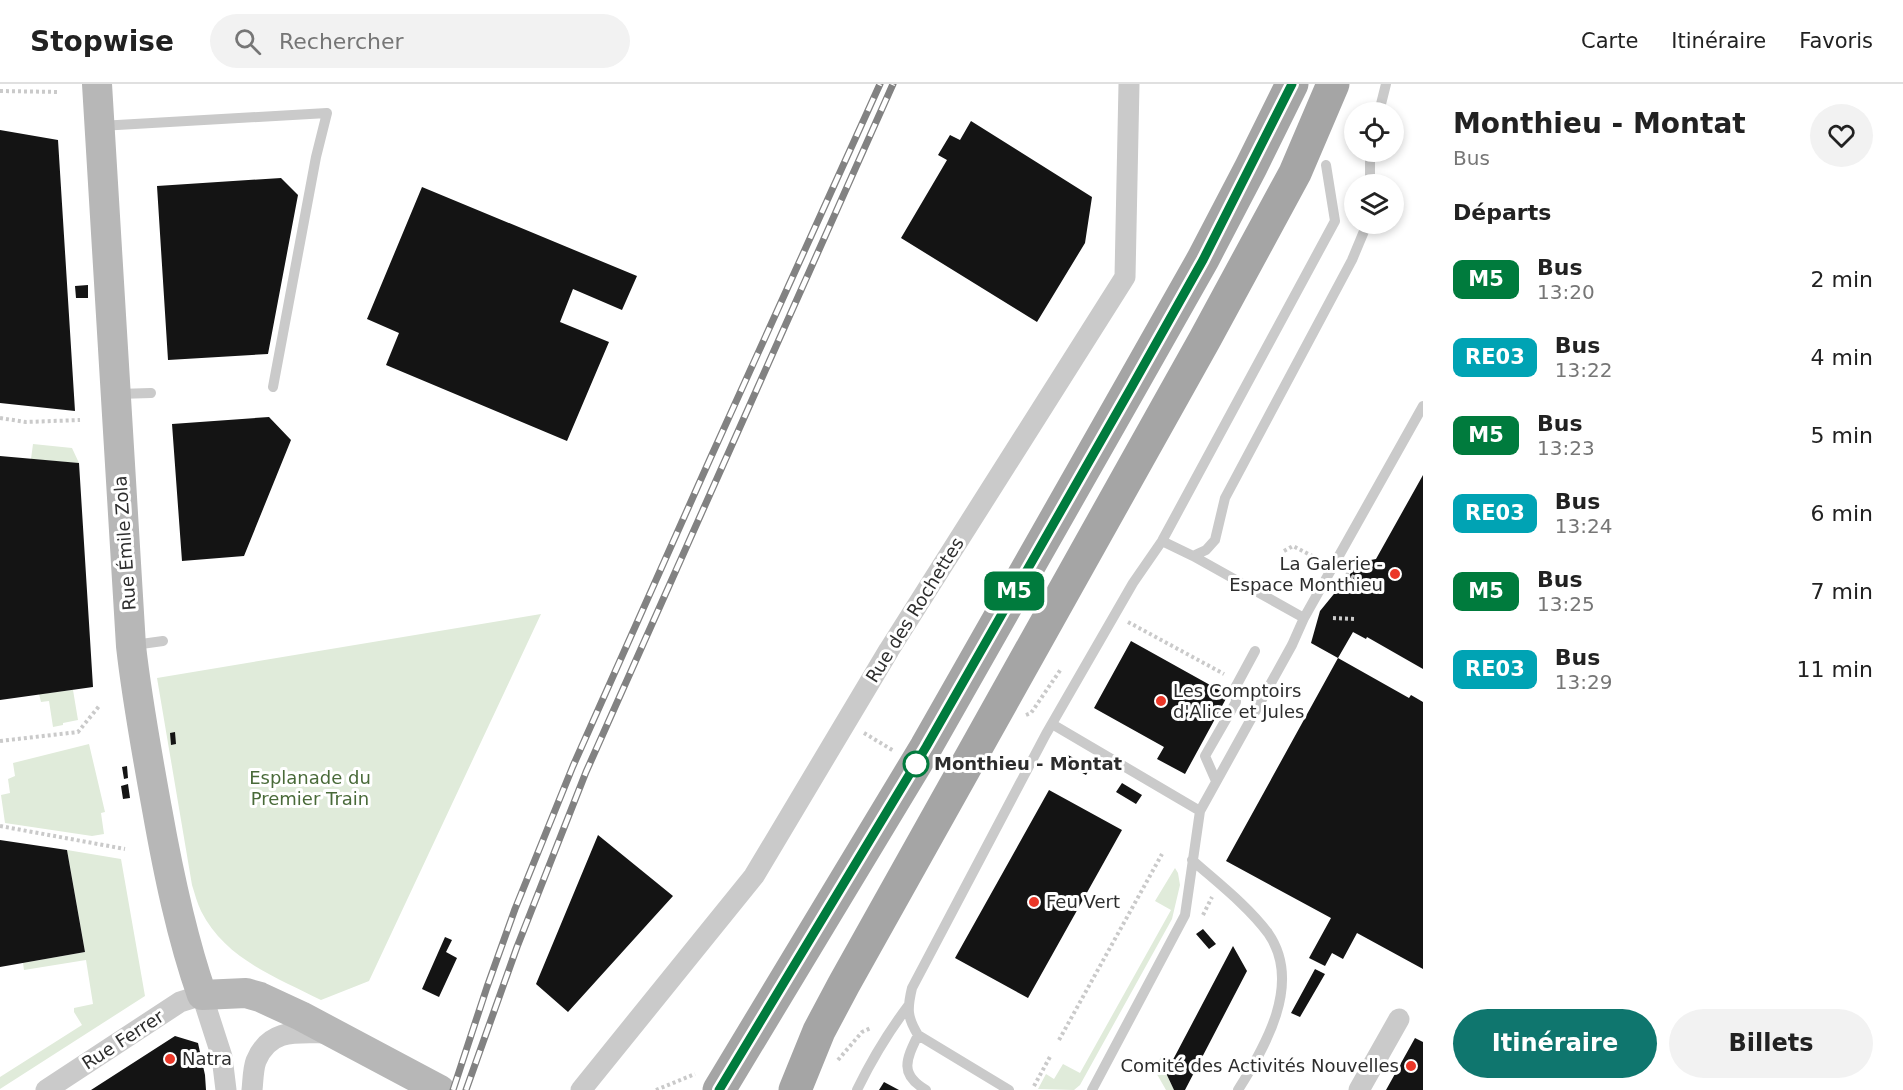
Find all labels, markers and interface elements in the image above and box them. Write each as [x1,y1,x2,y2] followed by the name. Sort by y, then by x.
[210,14,630,68] search box
[30,25,174,58] text: Stopwise
[231,25,264,58] icon: search
[279,29,404,54] text: Rechercher
[1581,29,1638,53] text: Carte
[1671,29,1766,53] text: Itinéraire
[1799,29,1873,53] text: Favoris
[1344,102,1404,234] map controls
[1344,102,1404,162] button: locate
[1810,104,1873,167] button: heart
[1453,107,1746,140] text: Monthieu - Montat
[1453,146,1490,170] text: Bus
[1344,174,1404,234] button: layers
[1453,200,1551,225] text: Départs
[1537,255,1583,280] text: Bus
[1468,267,1504,291] text: M5
[1811,267,1873,292] text: 2 min
[1537,280,1595,304] text: 13:20
[1555,333,1600,358] text: Bus
[1465,345,1525,369] text: RE03
[1811,345,1873,370] text: 4 min
[1555,358,1612,382] text: 13:22
[1537,411,1583,436] text: Bus
[1468,423,1504,447] text: M5
[1811,423,1873,448] text: 5 min
[1537,436,1595,460] text: 13:23
[109,475,140,611] street label: Rue Émile Zola
[1555,489,1600,514] text: Bus
[1465,501,1525,525] text: RE03
[1811,501,1873,526] text: 6 min
[1555,514,1612,538] text: 13:24
[861,533,968,686] street label: Rue des Rochettes
[1229,553,1383,595] place label: La Galerie - Espace Monthieu
[1388,567,1402,581] marker: La Galerie - Espace Monthieu
[1537,567,1583,592] text: Bus
[987,572,1041,610] line badge: M5
[996,579,1032,603] text: M5
[1468,579,1504,603] text: M5
[1811,579,1873,604] text: 7 min
[1537,592,1595,616] text: 13:25
[1555,645,1600,670] text: Bus
[1465,657,1525,681] text: RE03
[1797,657,1873,682] text: 11 min
[1555,670,1612,694] text: 13:29
[1173,680,1304,722] place label: Les Comptoirs d'Alice et Jules
[1154,694,1168,708] marker: Les Comptoirs d'Alice et Jules
[903,751,929,777] marker: Monthieu - Montat
[934,753,1123,774] place label: Monthieu - Montat
[249,767,371,809] park label: Esplanade du Premier Train
[1046,891,1120,912] place label: Feu Vert
[1027,895,1041,909] marker: Feu Vert
[78,1005,168,1074] street label: Rue Ferrer
[1453,1009,1657,1078] button: Itinéraire
[1669,1009,1873,1078] button: Billets
[182,1048,232,1069] place label: Natra
[163,1052,177,1066] marker: Natra
[1121,1055,1399,1076] place label: Comité des Activités Nouvelles
[1404,1059,1418,1073] marker: Comité des Activités Nouvelles

